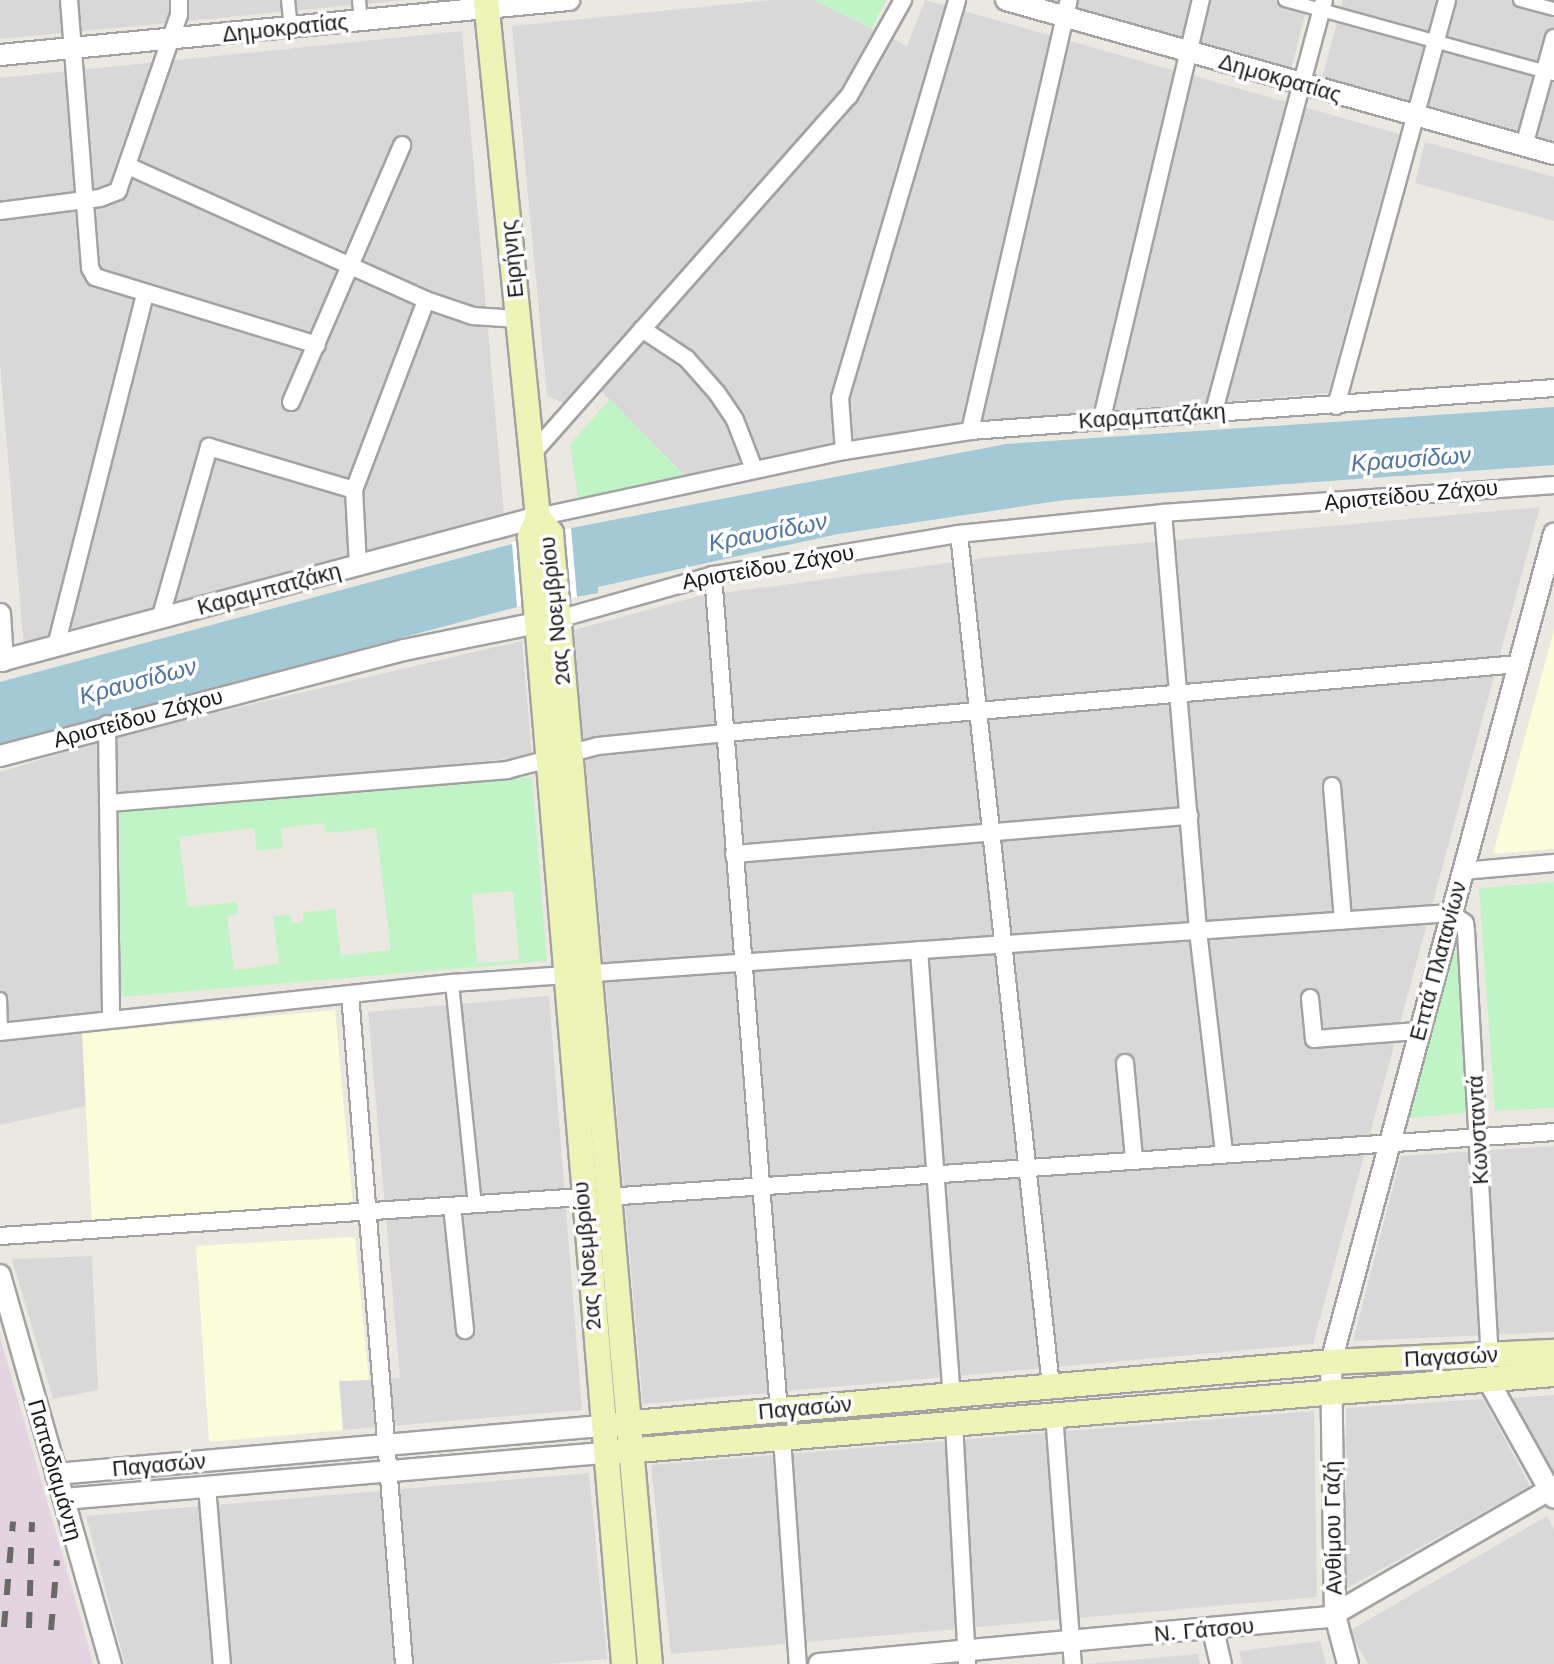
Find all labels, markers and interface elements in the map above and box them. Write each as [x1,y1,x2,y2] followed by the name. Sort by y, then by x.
[221,8,349,48] street label: Δημοκρατίας
[1216,48,1344,108] street label: Δημοκρατίας
[495,219,529,299] street label: Ειρήνης
[1078,398,1226,434] street label: Καραμπατζάκη
[1350,441,1472,479] water label: Κραυσίδων
[1323,474,1499,516] street label: Αριστείδου Ζάχου
[706,507,830,559] water label: Κραυσίδων
[534,535,576,687] street label: 2ας Νοεμβρίου
[680,539,856,595] street label: Αριστείδου Ζάχου
[194,557,344,621] street label: Καραμπατζάκη
[76,653,200,711] water label: Κραυσίδων
[50,683,226,753] street label: Αριστείδου Ζάχου
[1404,878,1472,1044] street label: Επτά Πλατανίων
[1462,1075,1494,1185] street label: Κωνσταντά
[567,1180,607,1332] street label: 2ας Νοεμβρίου
[1403,1341,1499,1373] street label: Παγασών
[757,1391,853,1425] street label: Παγασών
[22,1396,88,1544] street label: Παπαδιαμάντη
[111,1448,207,1482] street label: Παγασών
[1319,1461,1347,1595] street label: Ανθίμου Γαζή
[1153,1612,1255,1648] street label: Ν. Γάτσου

